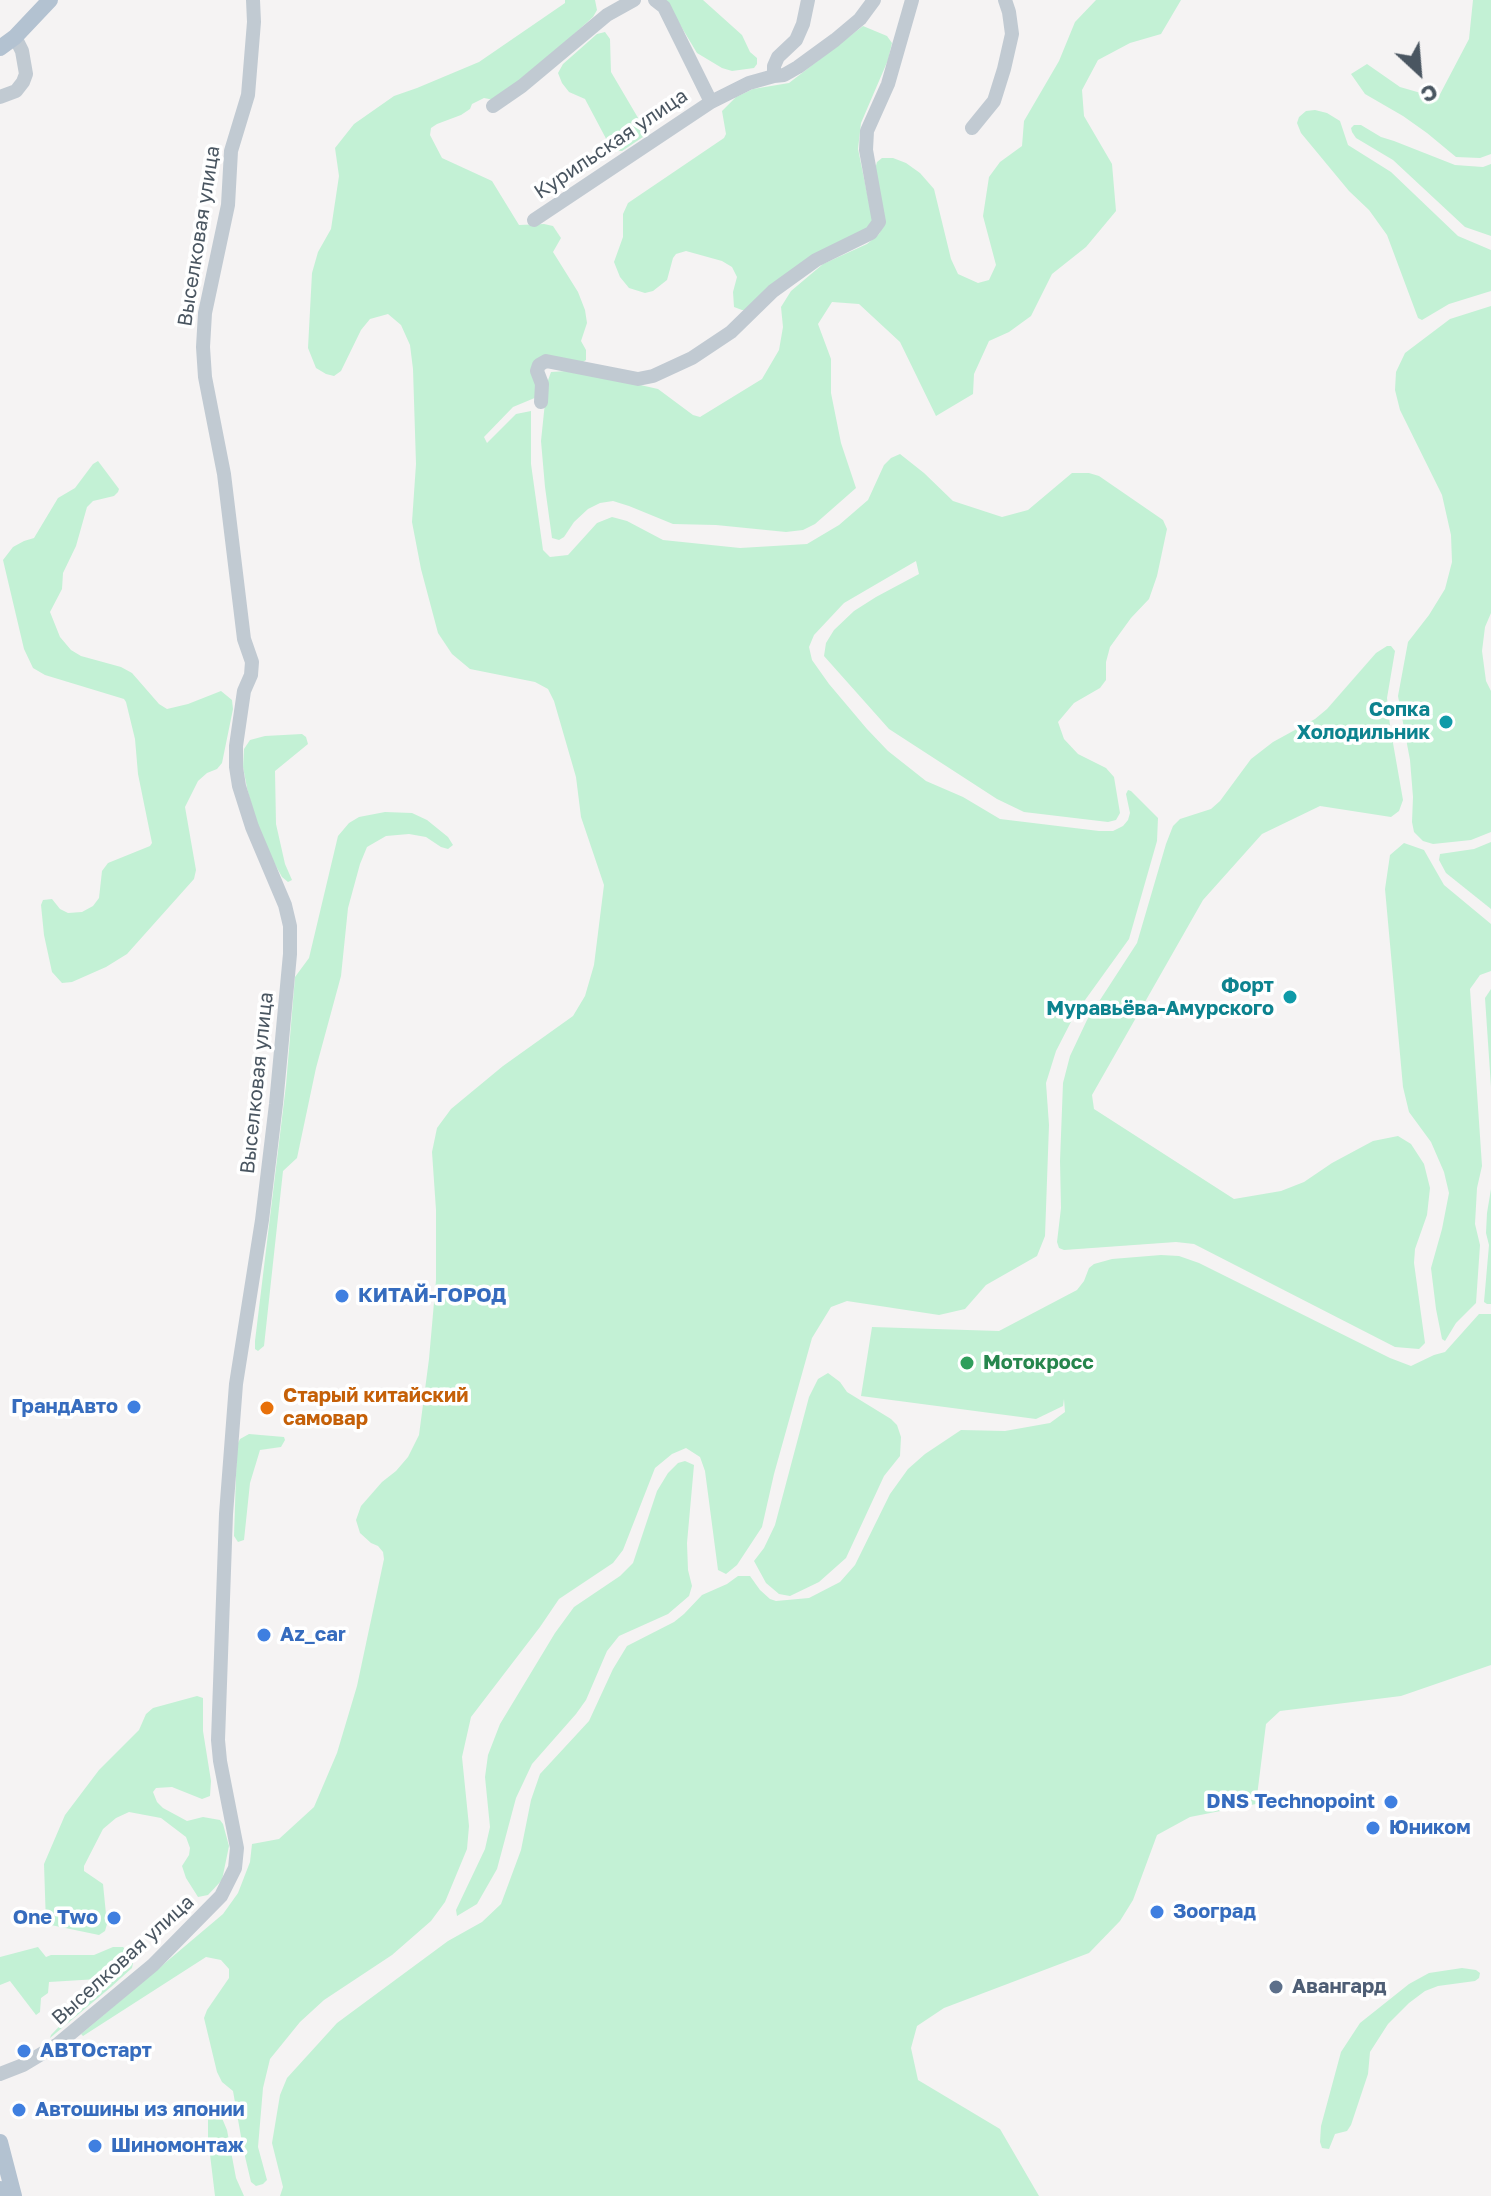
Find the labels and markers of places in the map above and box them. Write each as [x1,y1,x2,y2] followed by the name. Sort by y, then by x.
[1297,698,1430,745] place label: Сопка Холодильник
[1437,713,1455,731] marker: Сопка Холодильник
[1046,974,1274,1021] place label: Форт Муравьёва-Амурского
[1281,988,1299,1006] marker: Форт Муравьёва-Амурского
[358,1284,506,1308] place label: КИТАЙ-ГОРОД
[333,1287,351,1305] marker: КИТАЙ-ГОРОД
[983,1351,1094,1375] place label: Мотокросс
[958,1354,976,1372] marker: Мотокросс
[283,1384,468,1431] place label: Старый китайский самовар
[11,1395,118,1419] place label: ГрандАвто
[125,1398,143,1416] marker: ГрандАвто
[258,1399,276,1417] marker: Старый китайский самовар
[280,1623,346,1647] place label: Az_car
[255,1626,273,1644] marker: Az_car
[1206,1790,1375,1814] place label: DNS Technopoint
[1382,1793,1400,1811] marker: DNS Technopoint
[1389,1816,1471,1840] place label: Юником
[1364,1819,1382,1837] marker: Юником
[1173,1900,1256,1924] place label: Зооград
[1148,1903,1166,1921] marker: Зооград
[13,1906,98,1930] place label: One Two
[105,1909,123,1927] marker: One Two
[1292,1975,1387,1999] place label: Авангард
[1267,1978,1285,1996] marker: Авангард
[40,2039,152,2063] place label: АВТОстарт
[15,2042,33,2060] marker: АВТОстарт
[35,2098,245,2122] place label: Автошины из японии
[10,2101,28,2119] marker: Автошины из японии
[111,2134,244,2158] place label: Шиномонтаж
[86,2137,104,2155] marker: Шиномонтаж

